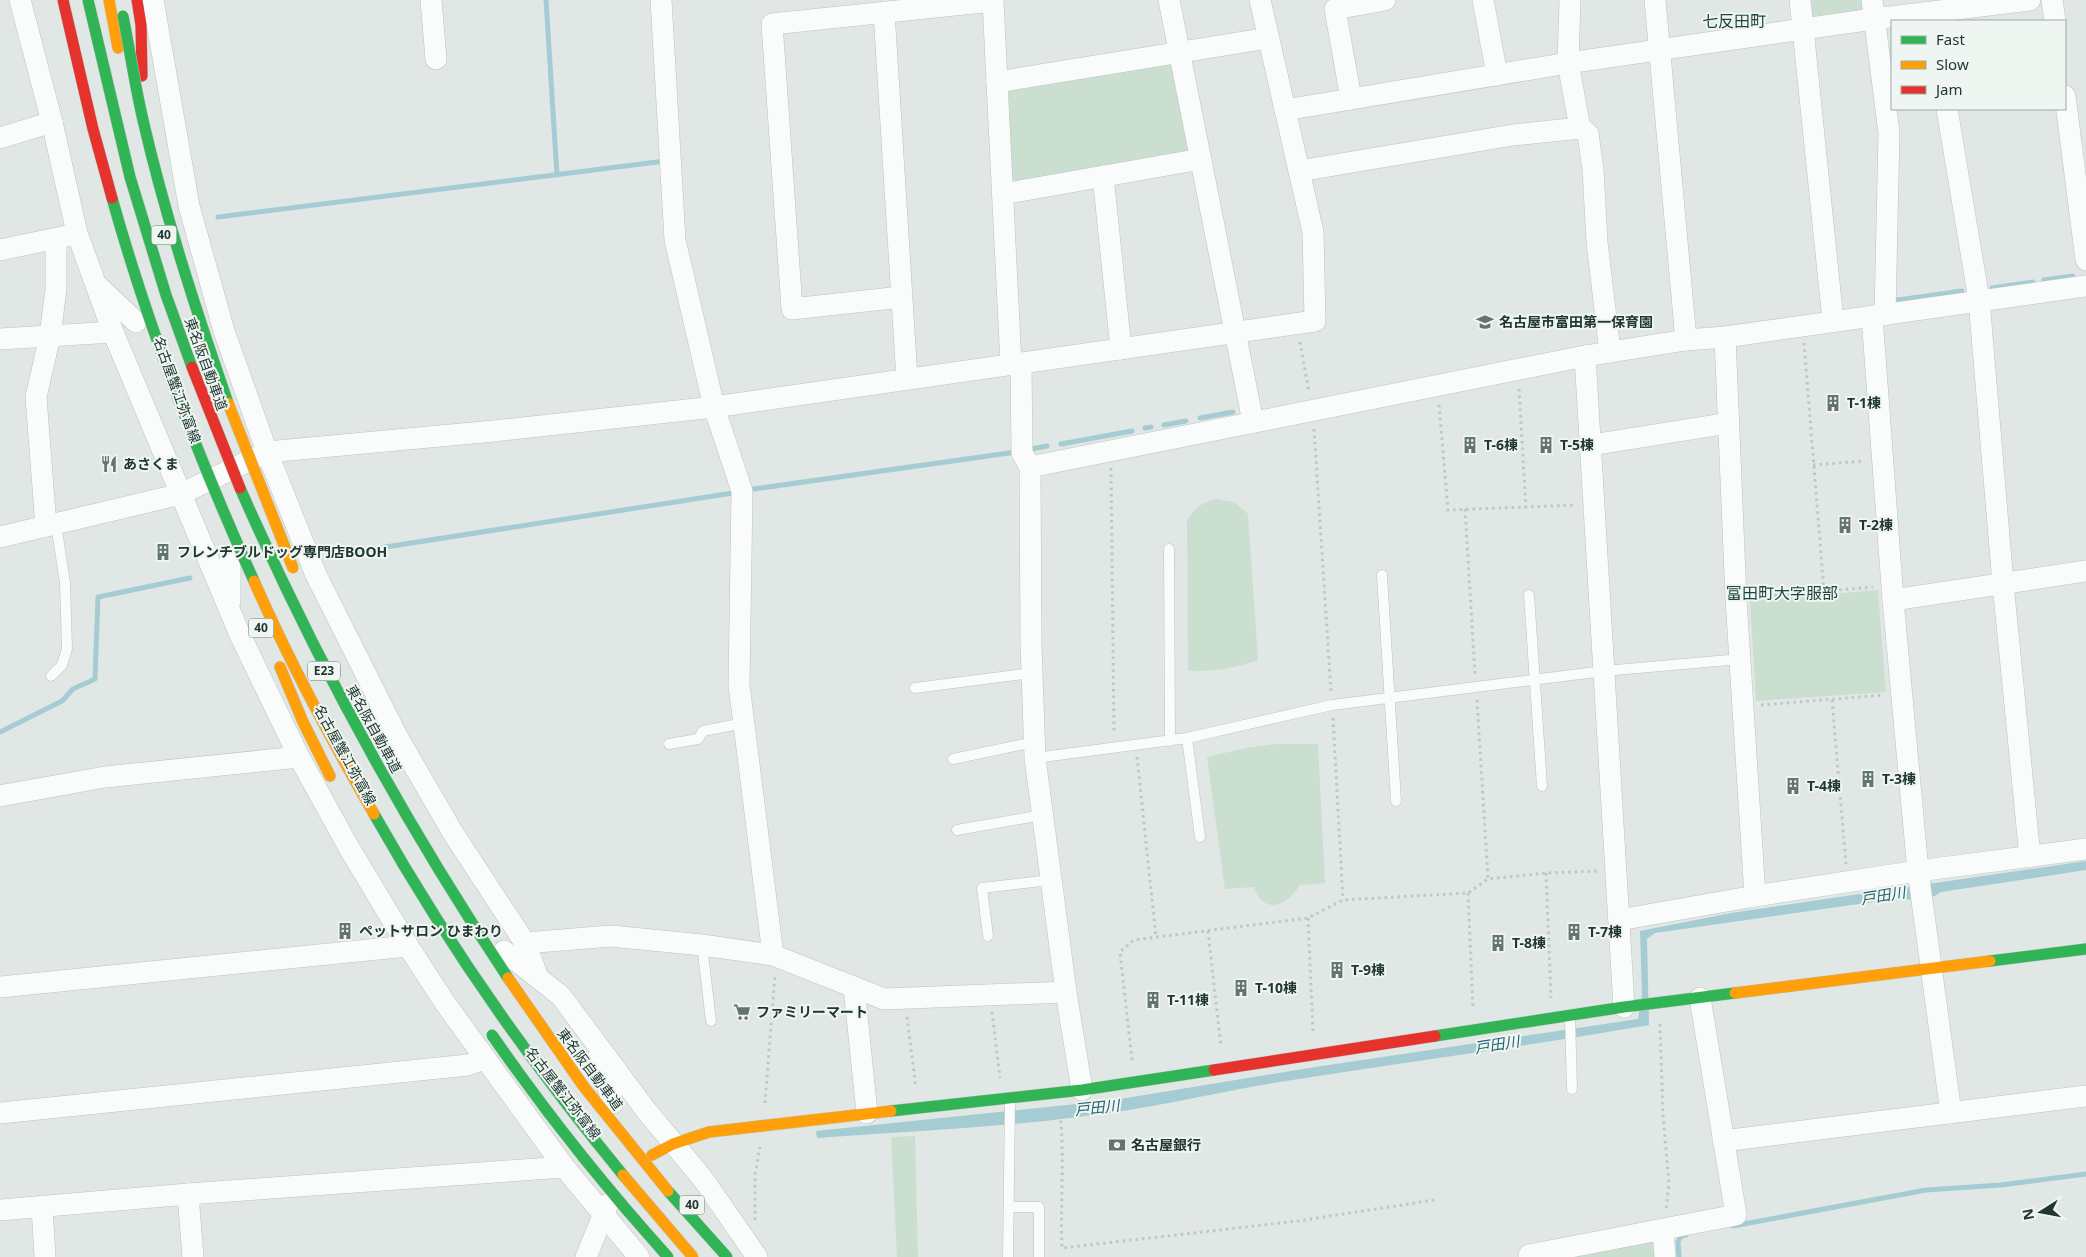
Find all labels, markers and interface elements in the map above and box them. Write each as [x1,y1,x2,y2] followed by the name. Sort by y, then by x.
[1702,10,1766,32] district label: 七反田町
[1891,20,2066,110] legend
[1936,29,1965,49] text: Fast
[1936,54,1969,74] text: Slow
[1934,79,1963,99] text: Jam
[152,226,176,244] road number: 40
[1475,312,1495,332] school or university icon: 名古屋市富田第一保育園
[1499,312,1653,331] place label: 名古屋市富田第一保育園
[181,315,232,413] street label: 東名阪自動車道
[149,334,206,446] street label: 名古屋蟹江弥富線
[1823,393,1843,413] building icon: T-1棟
[1847,393,1881,412] place label: T-1棟
[1460,435,1480,455] building icon: T-6棟
[1484,435,1518,454] place label: T-6棟
[1536,435,1556,455] building icon: T-5棟
[1560,435,1594,454] place label: T-5棟
[99,454,119,474] restaurant icon: あさくま
[123,454,179,473] place label: あさくま
[1835,515,1855,535] building icon: T-2棟
[1859,515,1893,534] place label: T-2棟
[153,542,173,562] building icon: フレンチブルドッグ専門店BOOH
[177,542,387,561] place label: フレンチブルドッグ専門店BOOH
[1726,582,1838,604] district label: 富田町大字服部
[248,618,274,638] road number: 40
[308,661,340,680] road number: E23
[342,681,407,776] street label: 東名阪自動車道
[310,701,381,808] street label: 名古屋蟹江弥富線
[1858,769,1878,789] building icon: T-3棟
[1882,769,1916,788] place label: T-3棟
[1783,776,1803,796] building icon: T-4棟
[1807,776,1841,795] place label: T-4棟
[1859,881,1909,908] water label: 戸田川
[335,921,355,941] building icon: ペットサロン ひまわり
[359,921,503,940] place label: ペットサロン ひまわり
[1564,922,1584,942] building icon: T-7棟
[1588,922,1622,941] place label: T-7棟
[1488,933,1508,953] building icon: T-8棟
[1512,933,1546,952] place label: T-8棟
[1327,960,1347,980] building icon: T-9棟
[1351,960,1385,979] place label: T-9棟
[1231,978,1251,998] building icon: T-10棟
[1255,978,1297,997] place label: T-10棟
[1143,990,1163,1010] building icon: T-11棟
[1167,990,1209,1009] place label: T-11棟
[732,1002,752,1022] supermarket icon: ファミリーマート
[756,1002,868,1021] place label: ファミリーマート
[553,1024,627,1114] street label: 東名阪自動車道
[1473,1030,1523,1057] water label: 戸田川
[521,1043,605,1143] street label: 名古屋蟹江弥富線
[1073,1095,1122,1119] water label: 戸田川
[1107,1135,1127,1155] bank icon: 名古屋銀行
[1131,1135,1201,1154] place label: 名古屋銀行
[2016,1187,2066,1237] north arrow
[680,1196,704,1214] road number: 40
[2017,1207,2038,1222] text: N

